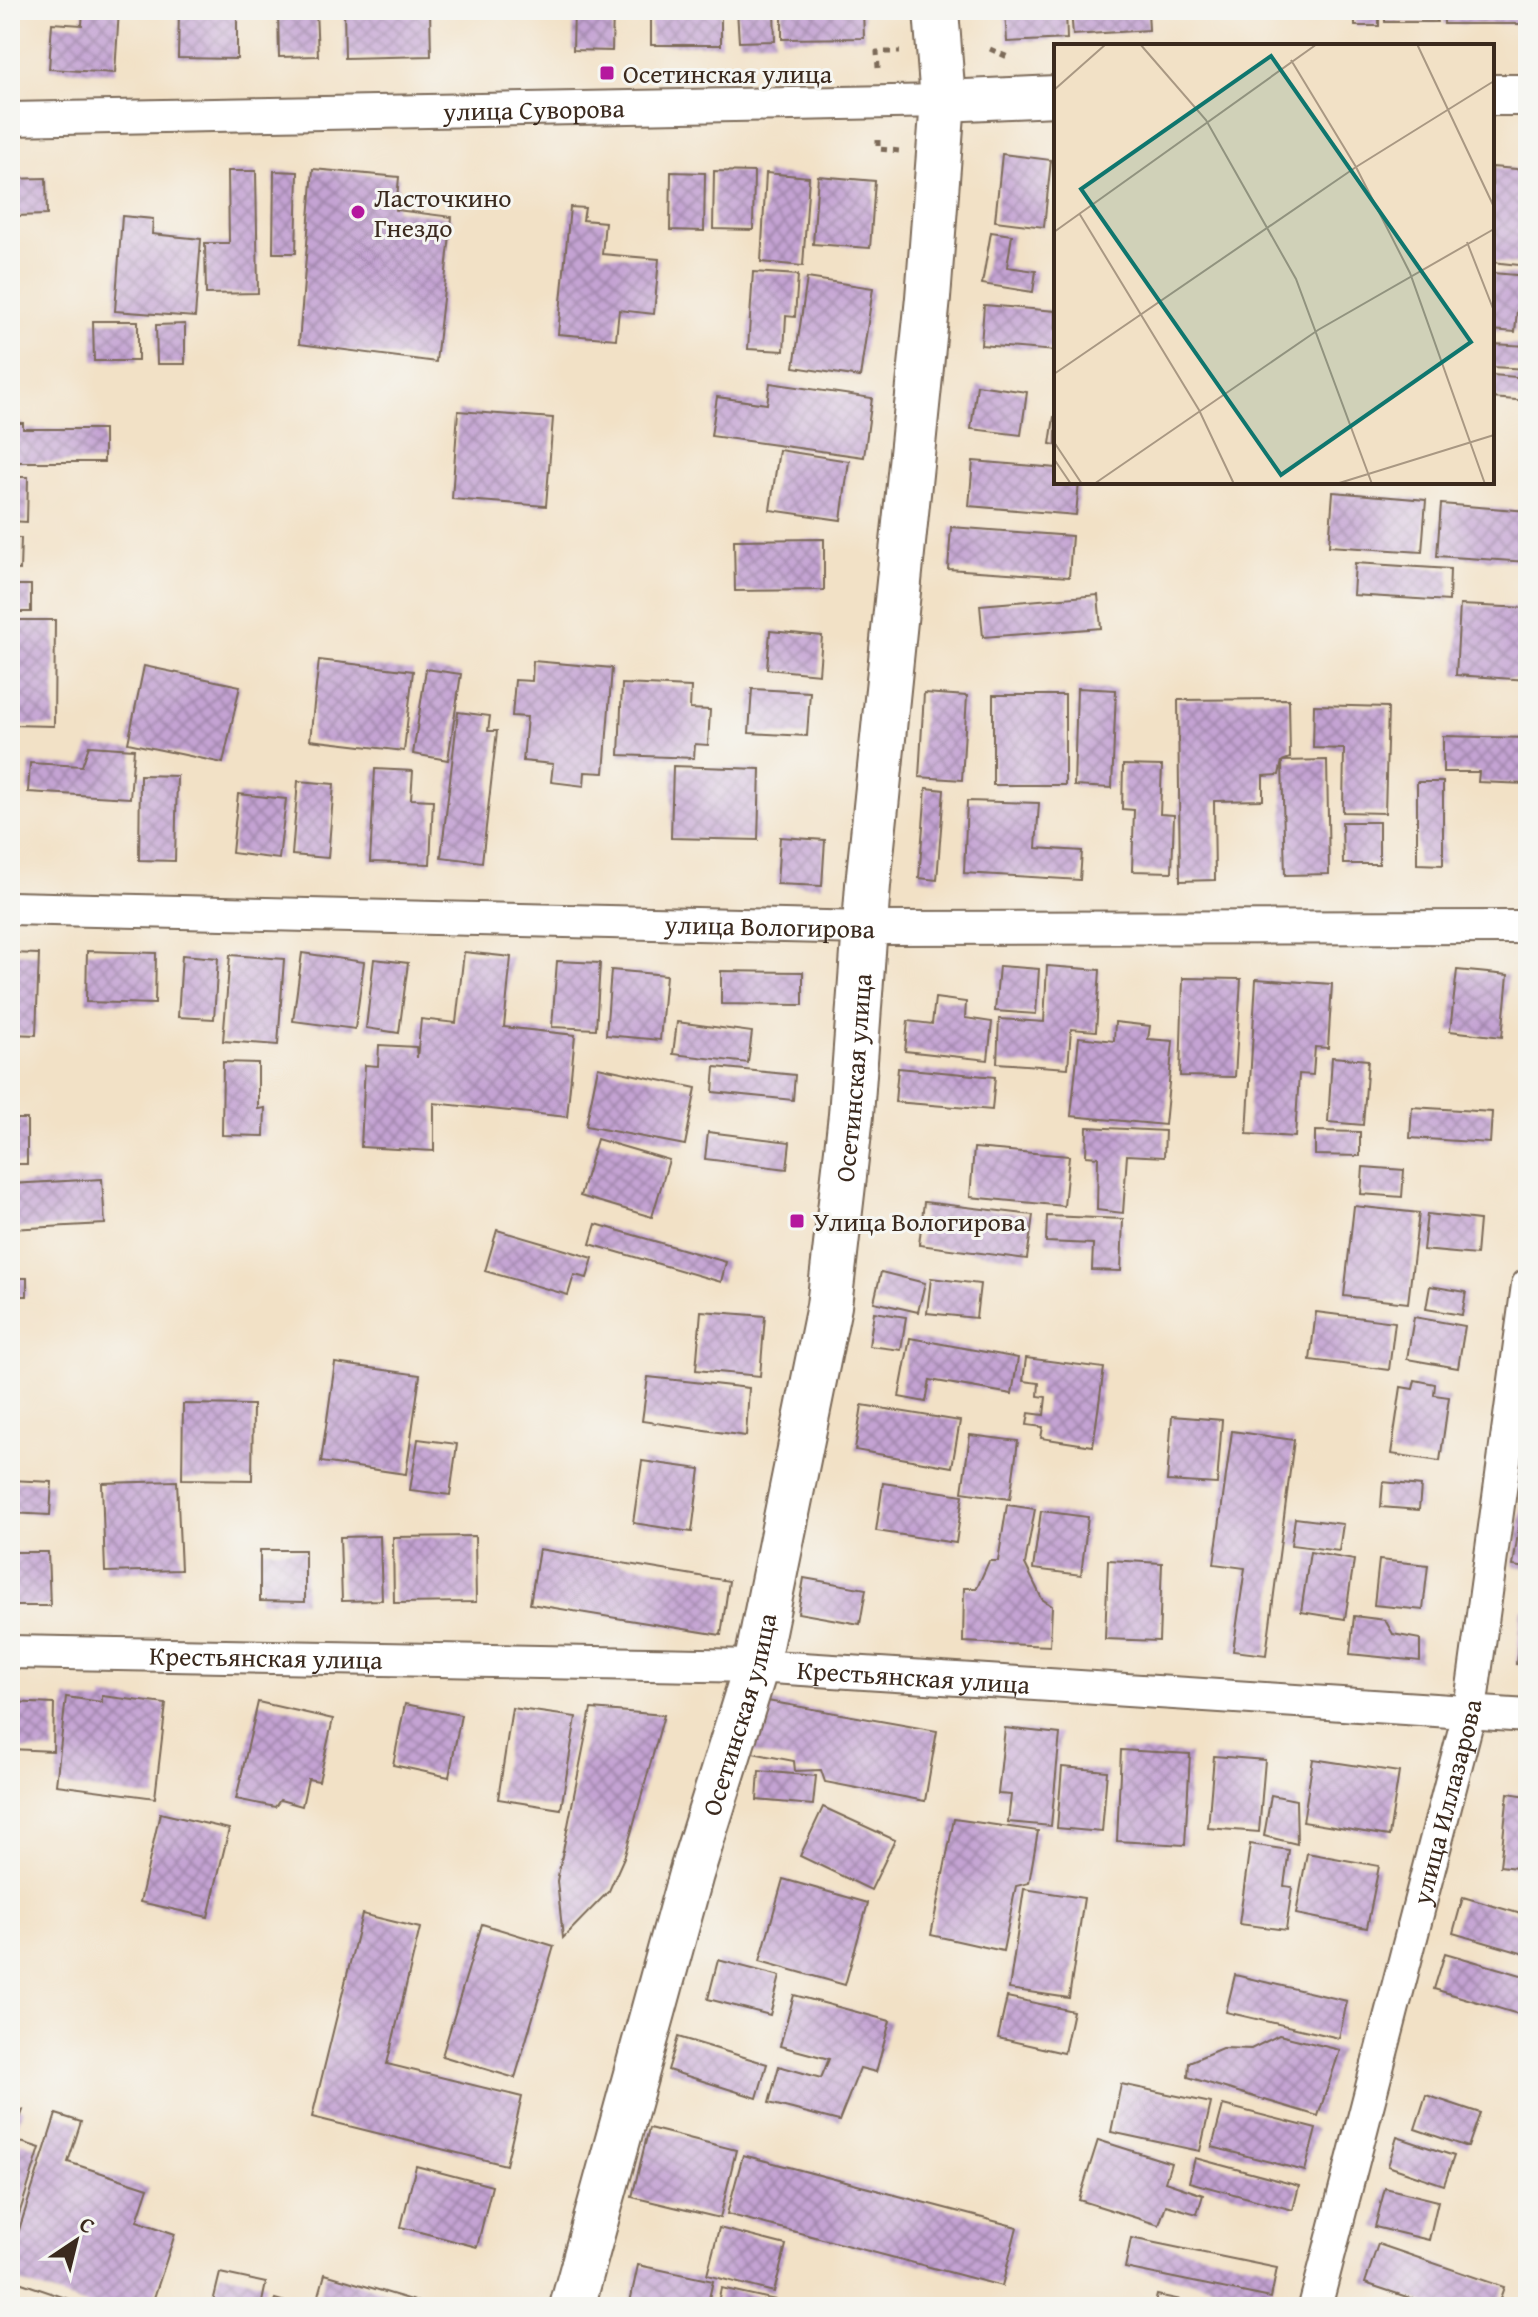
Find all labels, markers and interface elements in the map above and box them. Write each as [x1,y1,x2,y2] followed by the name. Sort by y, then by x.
[1054,44,1494,484] inset map
[623,54,833,93] place label: Осетинская улица
[598,64,616,82] marker: Осетинская улица
[442,88,626,130] street label: улица Суворова
[374,178,512,247] place label: Ласточкино Гнездо
[349,203,367,221] marker: Ласточкино Гнездо
[663,904,876,948] street label: улица Вологирова
[824,971,881,1184] street label: Осетинская улица
[813,1202,1027,1241] place label: Улица Вологирова
[788,1212,806,1230] marker: Улица Вологирова
[691,1609,786,1820] street label: Осетинская улица
[149,1635,384,1679] street label: Крестьянская улица
[796,1649,1032,1703] street label: Крестьянская улица
[1401,1696,1491,1910] street label: улица Иллазарова
[36,2201,116,2281] north arrow
[73,2208,102,2241] text: С

